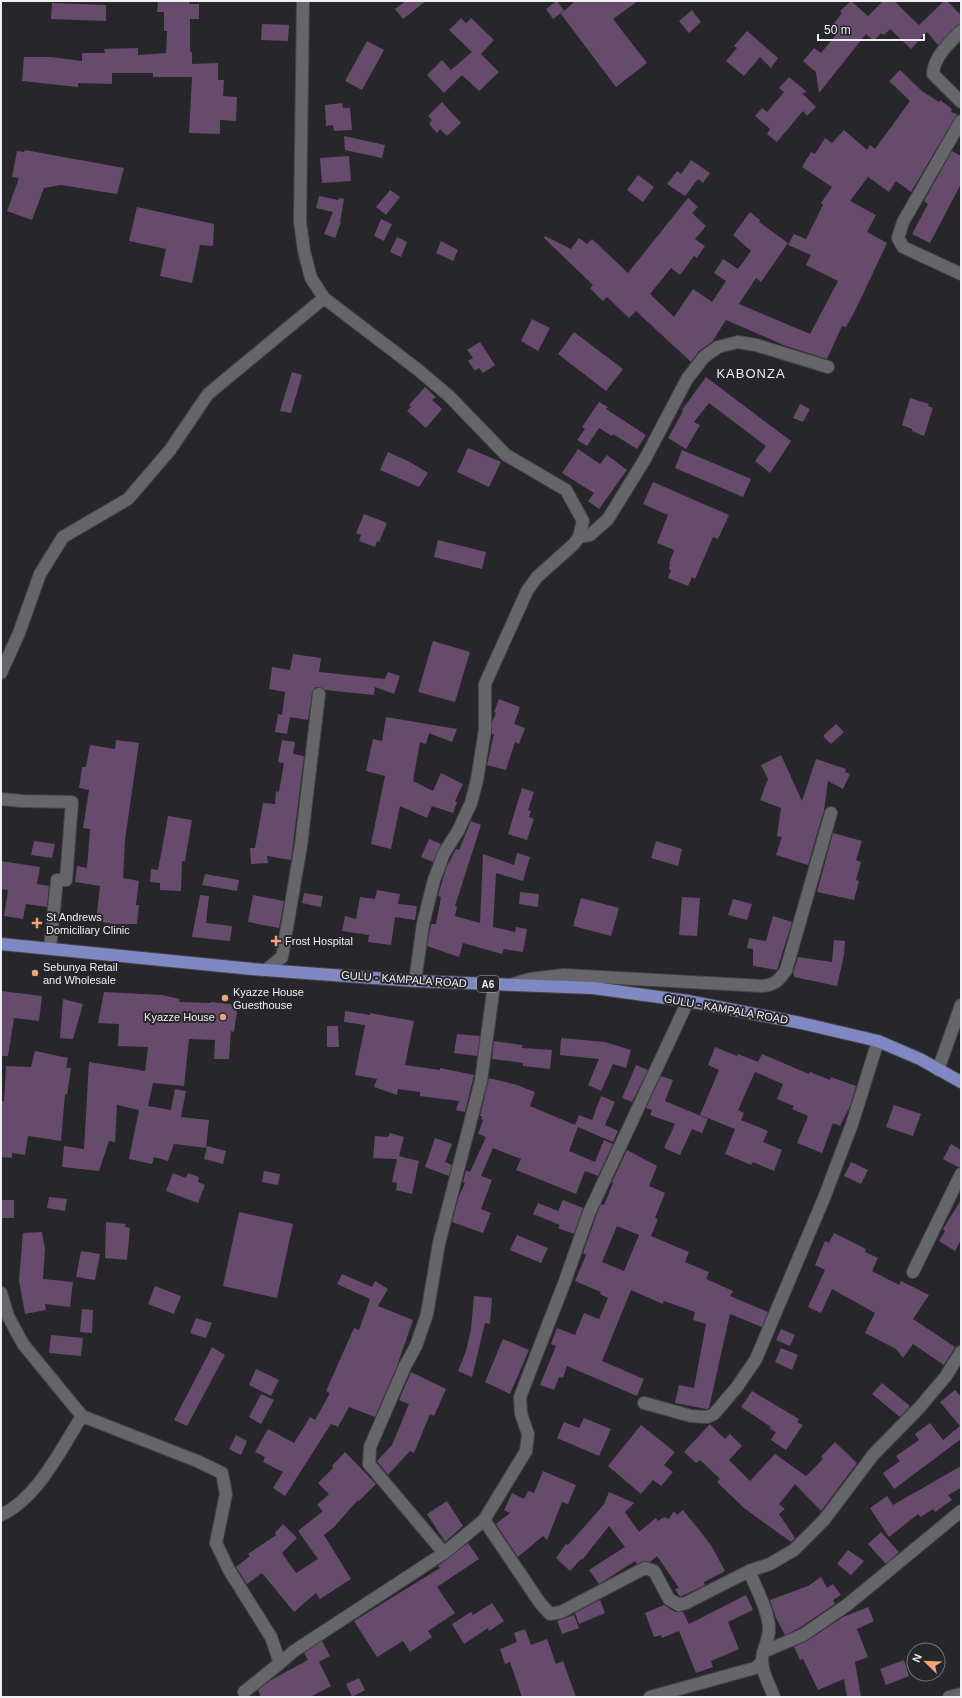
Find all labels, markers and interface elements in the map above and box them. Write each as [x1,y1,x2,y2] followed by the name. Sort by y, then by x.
[818,16,924,42] scale bar
[824,23,851,37] text: 50 m
[716,366,786,381] district label: KABONZA
[46,911,130,936] place label: St Andrews Domiciliary Clinic
[31,917,43,929] marker: St Andrews Domiciliary Clinic
[270,935,282,947] marker: Frost Hospital
[285,935,353,947] place label: Frost Hospital
[43,961,118,986] place label: Sebunya Retail and Wholesale
[30,968,40,978] marker: Sebunya Retail and Wholesale
[341,969,467,989] street label: GULU - KAMPALA ROAD
[477,976,499,992] road number: A6
[233,986,304,1011] place label: Kyazze House Guesthouse
[663,992,789,1026] street label: GULU - KAMPALA ROAD
[220,993,230,1003] marker: Kyazze House Guesthouse
[144,1011,215,1023] place label: Kyazze House
[218,1012,228,1022] marker: Kyazze House
[906,1642,946,1682] north arrow
[910,1652,924,1664] text: N

